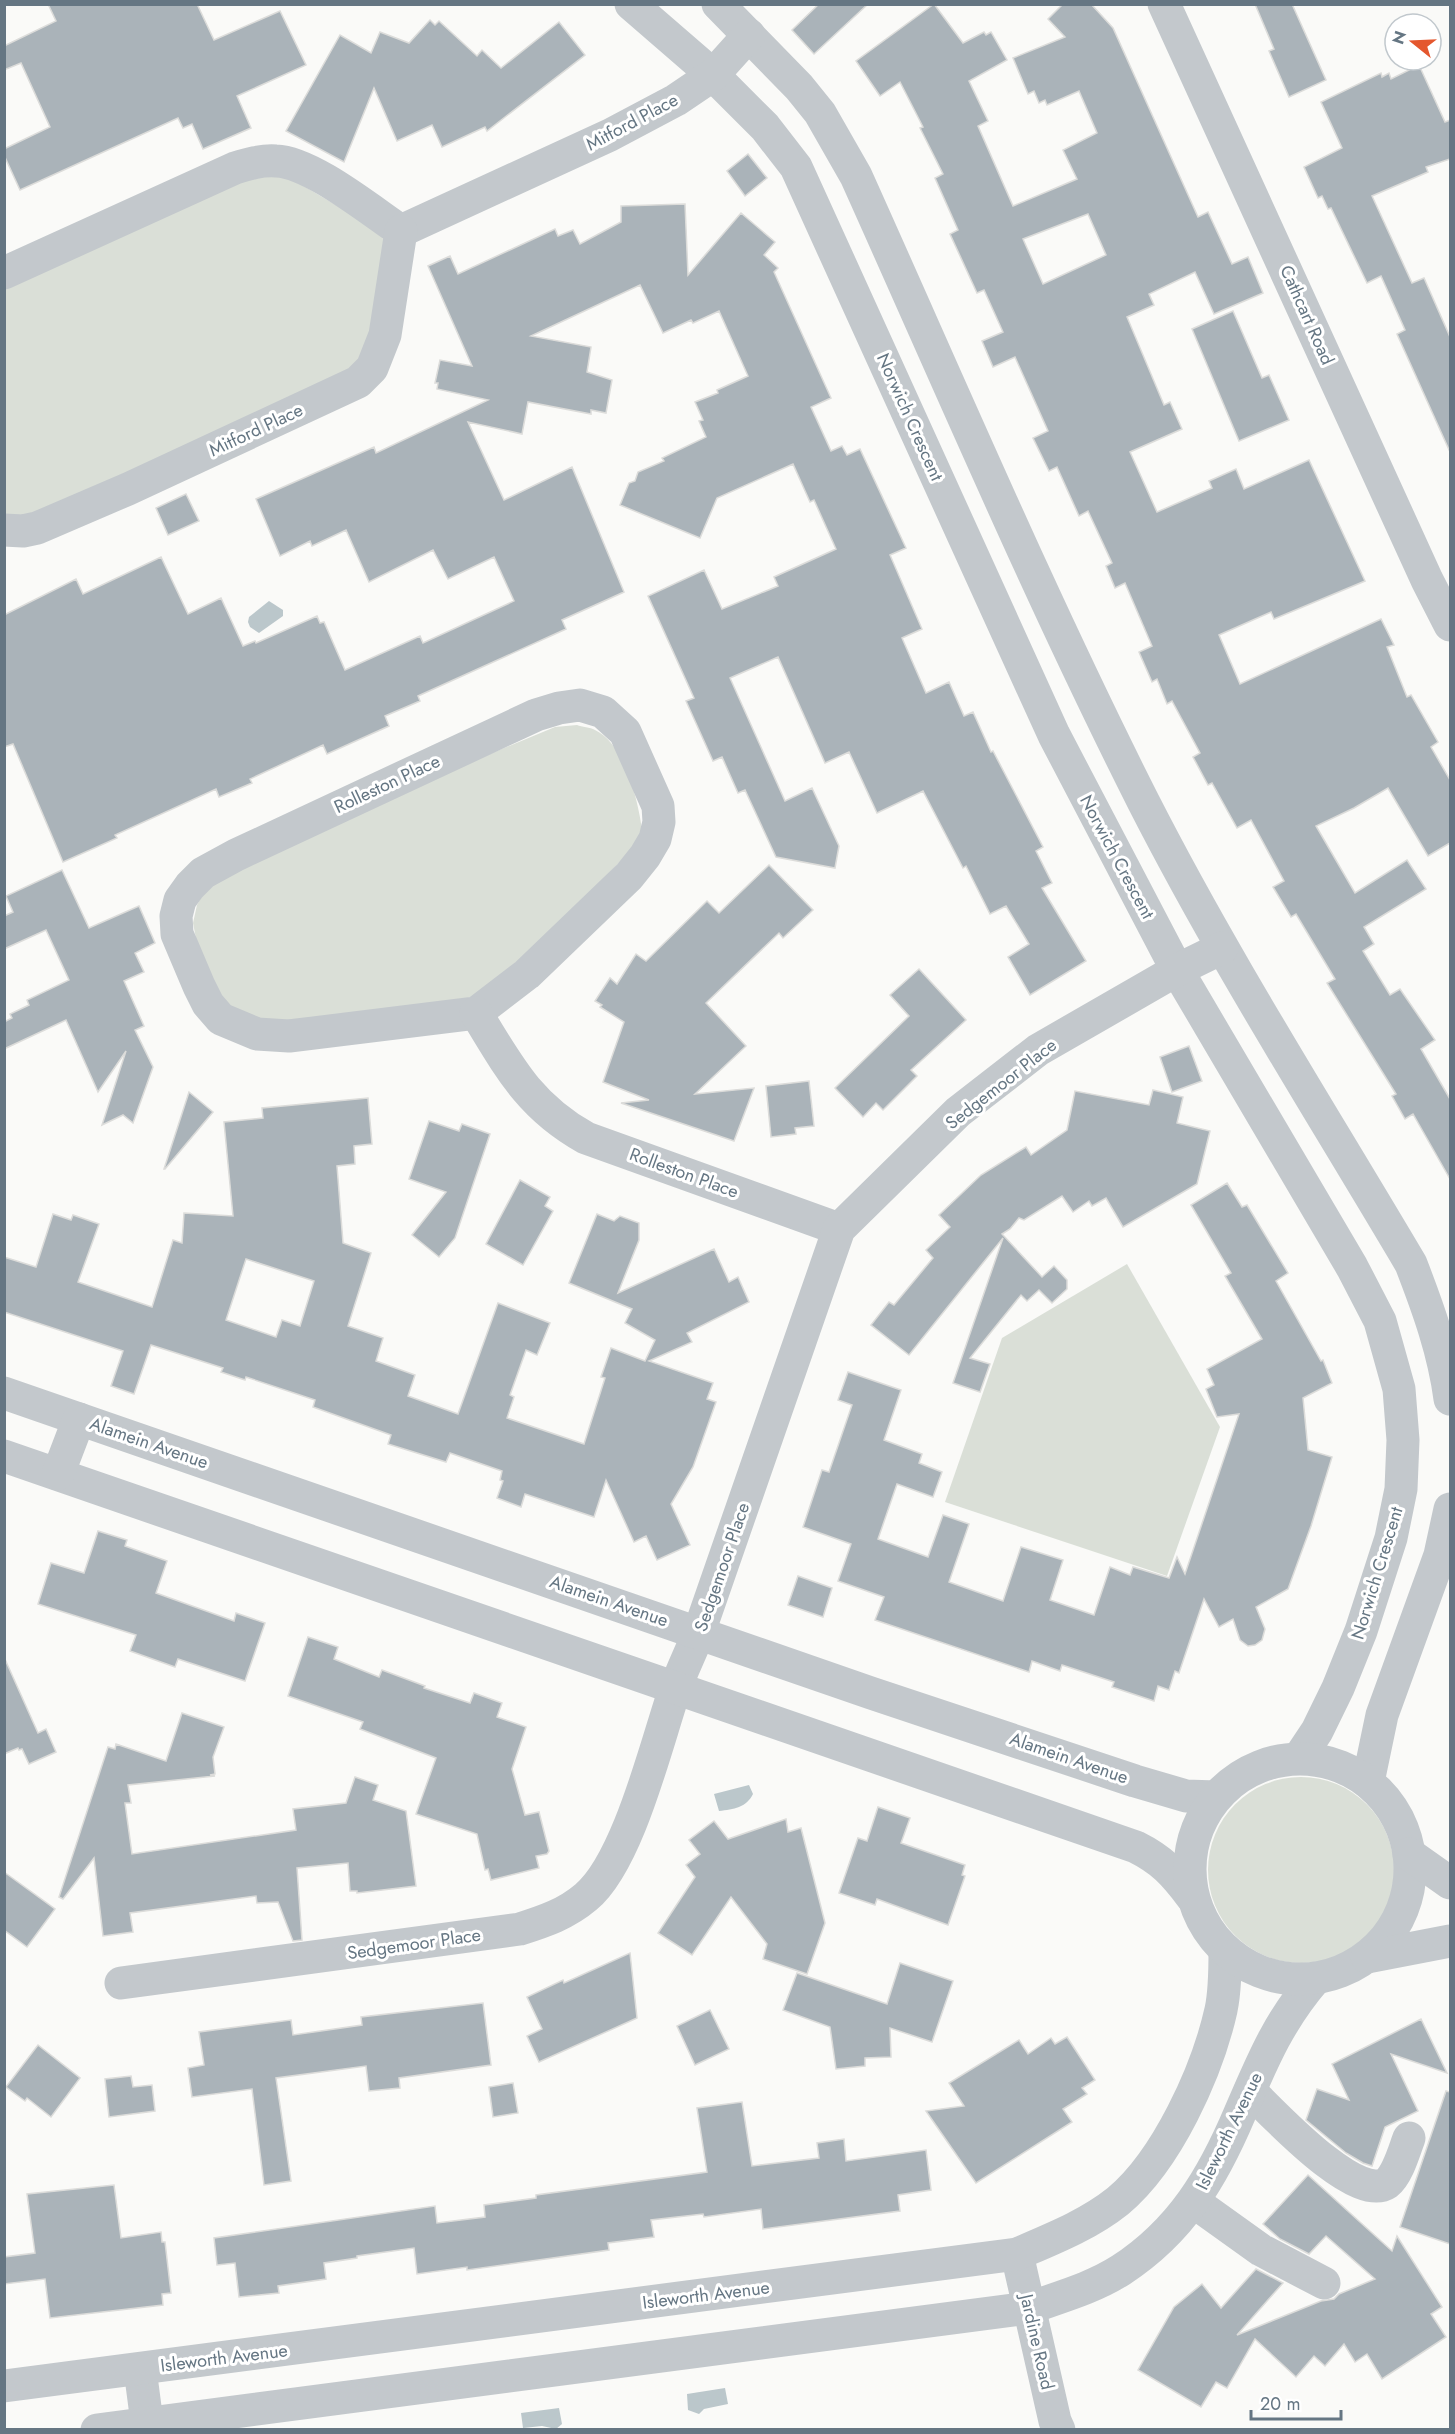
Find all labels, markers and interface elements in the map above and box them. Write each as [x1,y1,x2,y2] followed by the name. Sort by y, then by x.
[1383,12,1443,72] north arrow
[1386,28,1412,47] text: N
[581,87,683,157] street label: Mitford Place
[1273,261,1341,369] street label: Cathcart Road
[870,349,950,486] street label: Norwich Crescent
[205,397,307,463] street label: Mitford Place
[330,748,444,820] street label: Rolleston Place
[1073,790,1161,924] street label: Norwich Crescent
[940,1032,1062,1136] street label: Sedgemoor Place
[626,1141,742,1205] street label: Rolleston Place
[86,1411,212,1475] street label: Alamein Avenue
[688,1499,756,1635] street label: Sedgemoor Place
[1344,1503,1410,1642] street label: Norwich Crescent
[546,1569,672,1633] street label: Alamein Avenue
[1006,1726,1132,1790] street label: Alamein Avenue
[345,1922,483,1966] street label: Sedgemoor Place
[1189,2068,1269,2194] street label: Isleworth Avenue
[641,2274,771,2316] street label: Isleworth Avenue
[1013,2290,1061,2392] street label: Jardine Road
[159,2337,289,2379] street label: Isleworth Avenue
[1251,2383,1341,2421] scale bar
[1260,2391,1300,2417] text: 20 m

